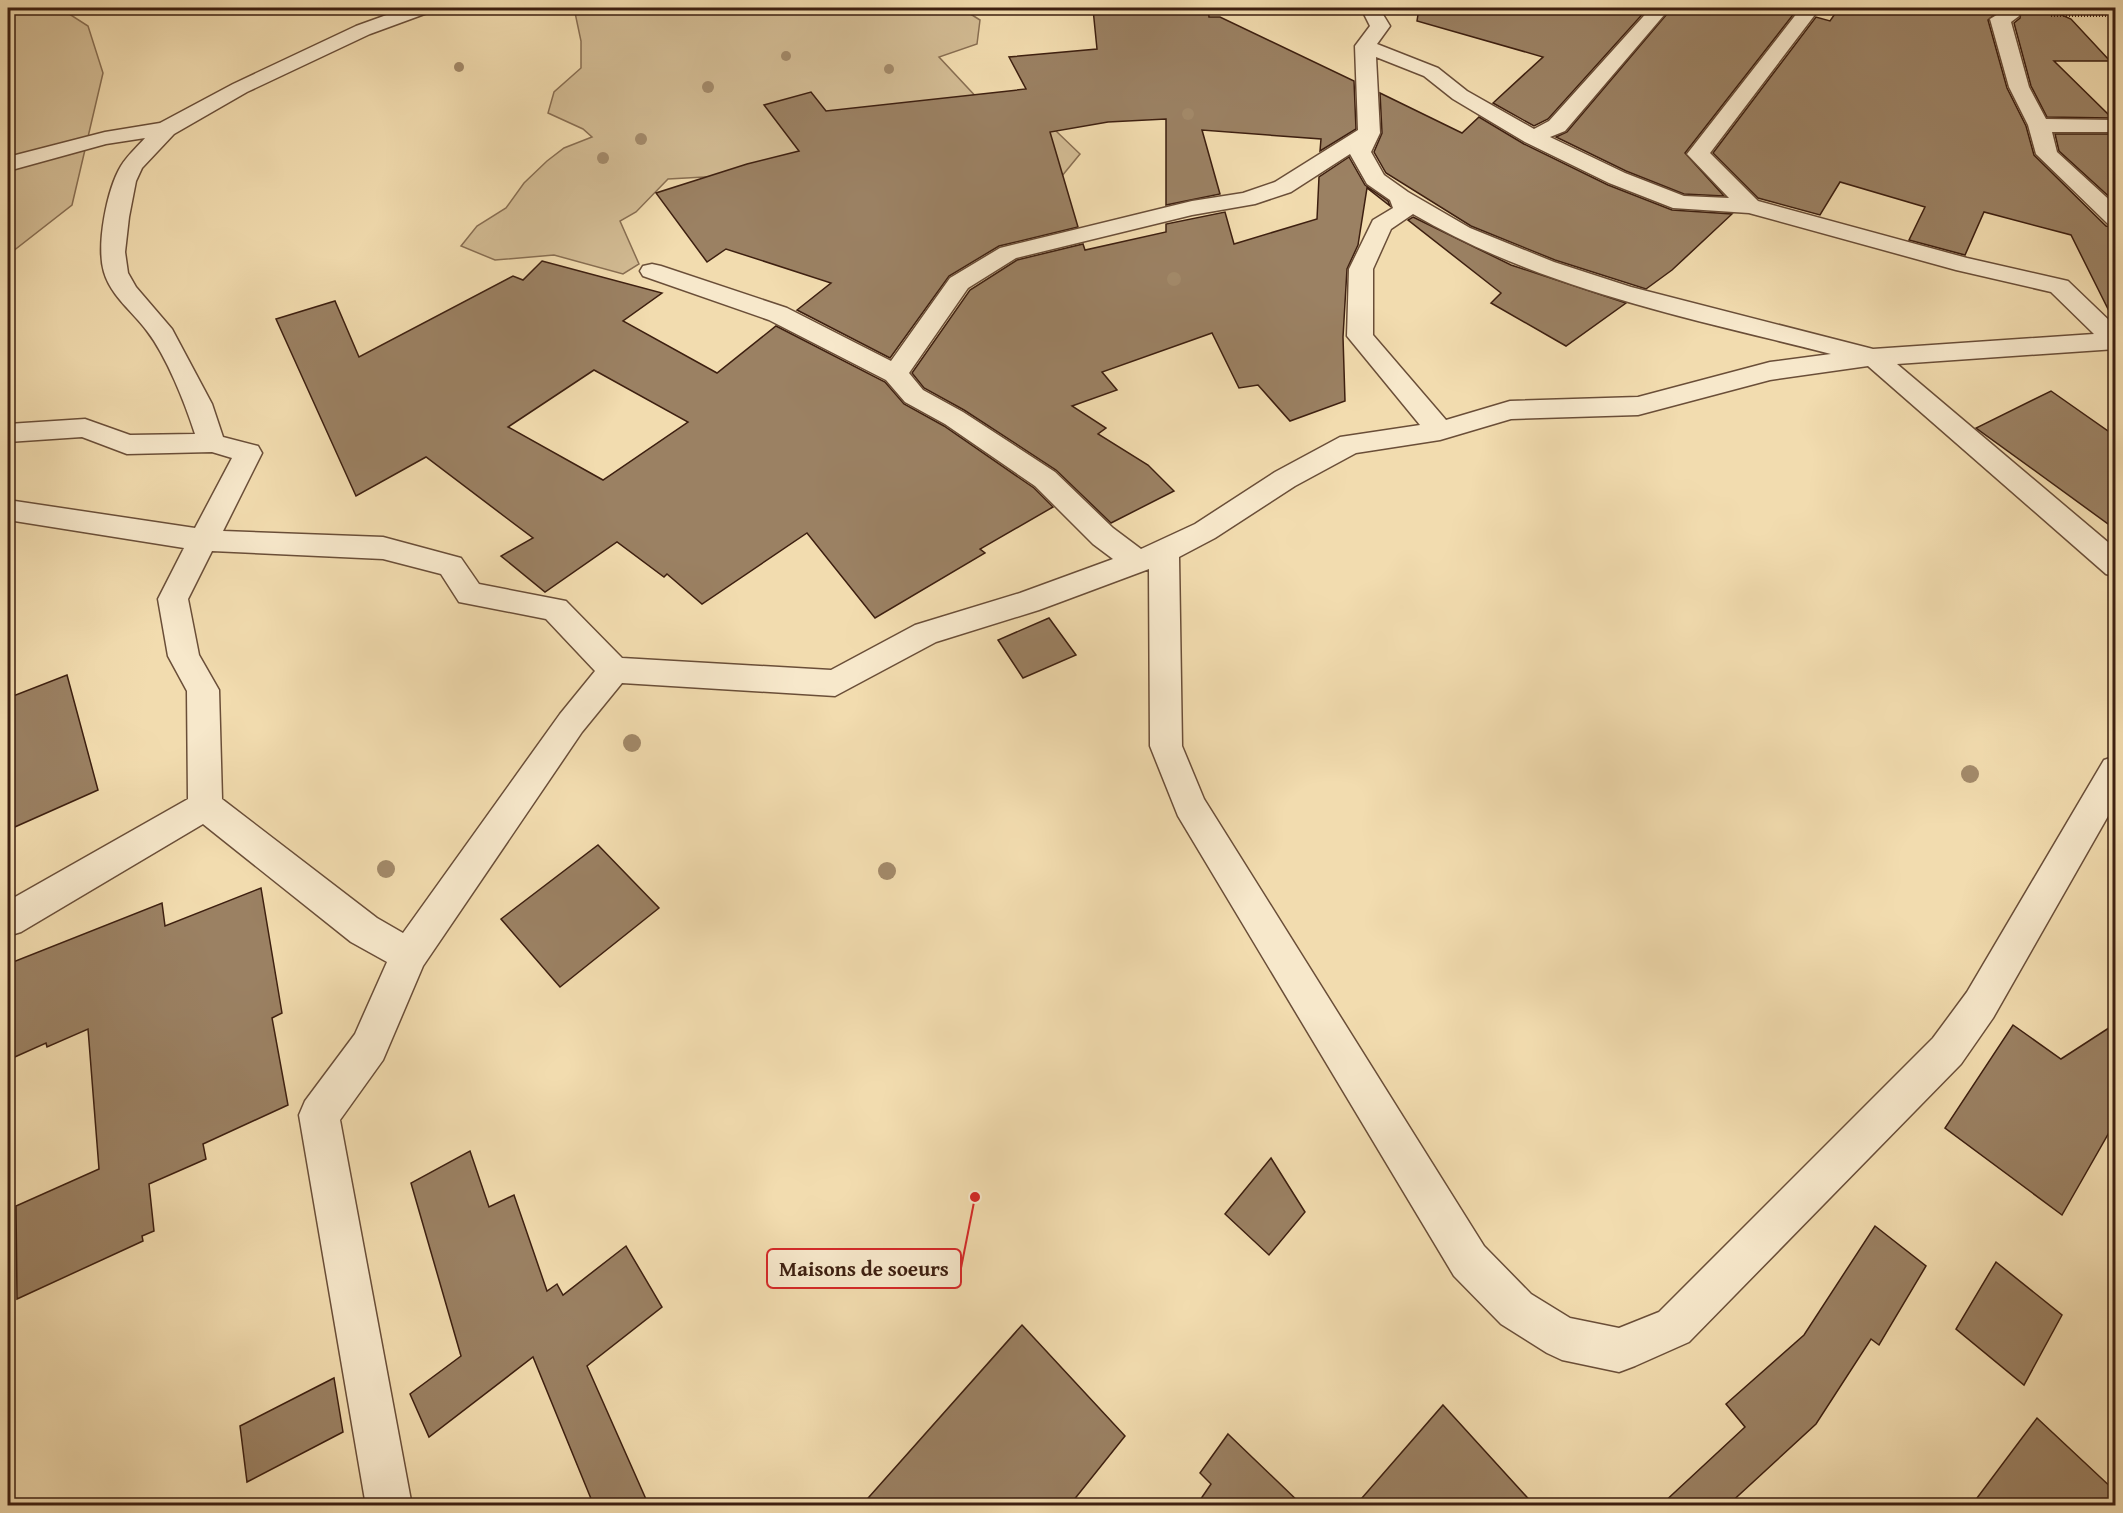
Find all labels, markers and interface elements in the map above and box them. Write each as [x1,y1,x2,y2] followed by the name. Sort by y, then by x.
[767,1249,961,1288] callout: Maisons de soeurs
[779,1253,949,1284] text: Maisons de soeurs

